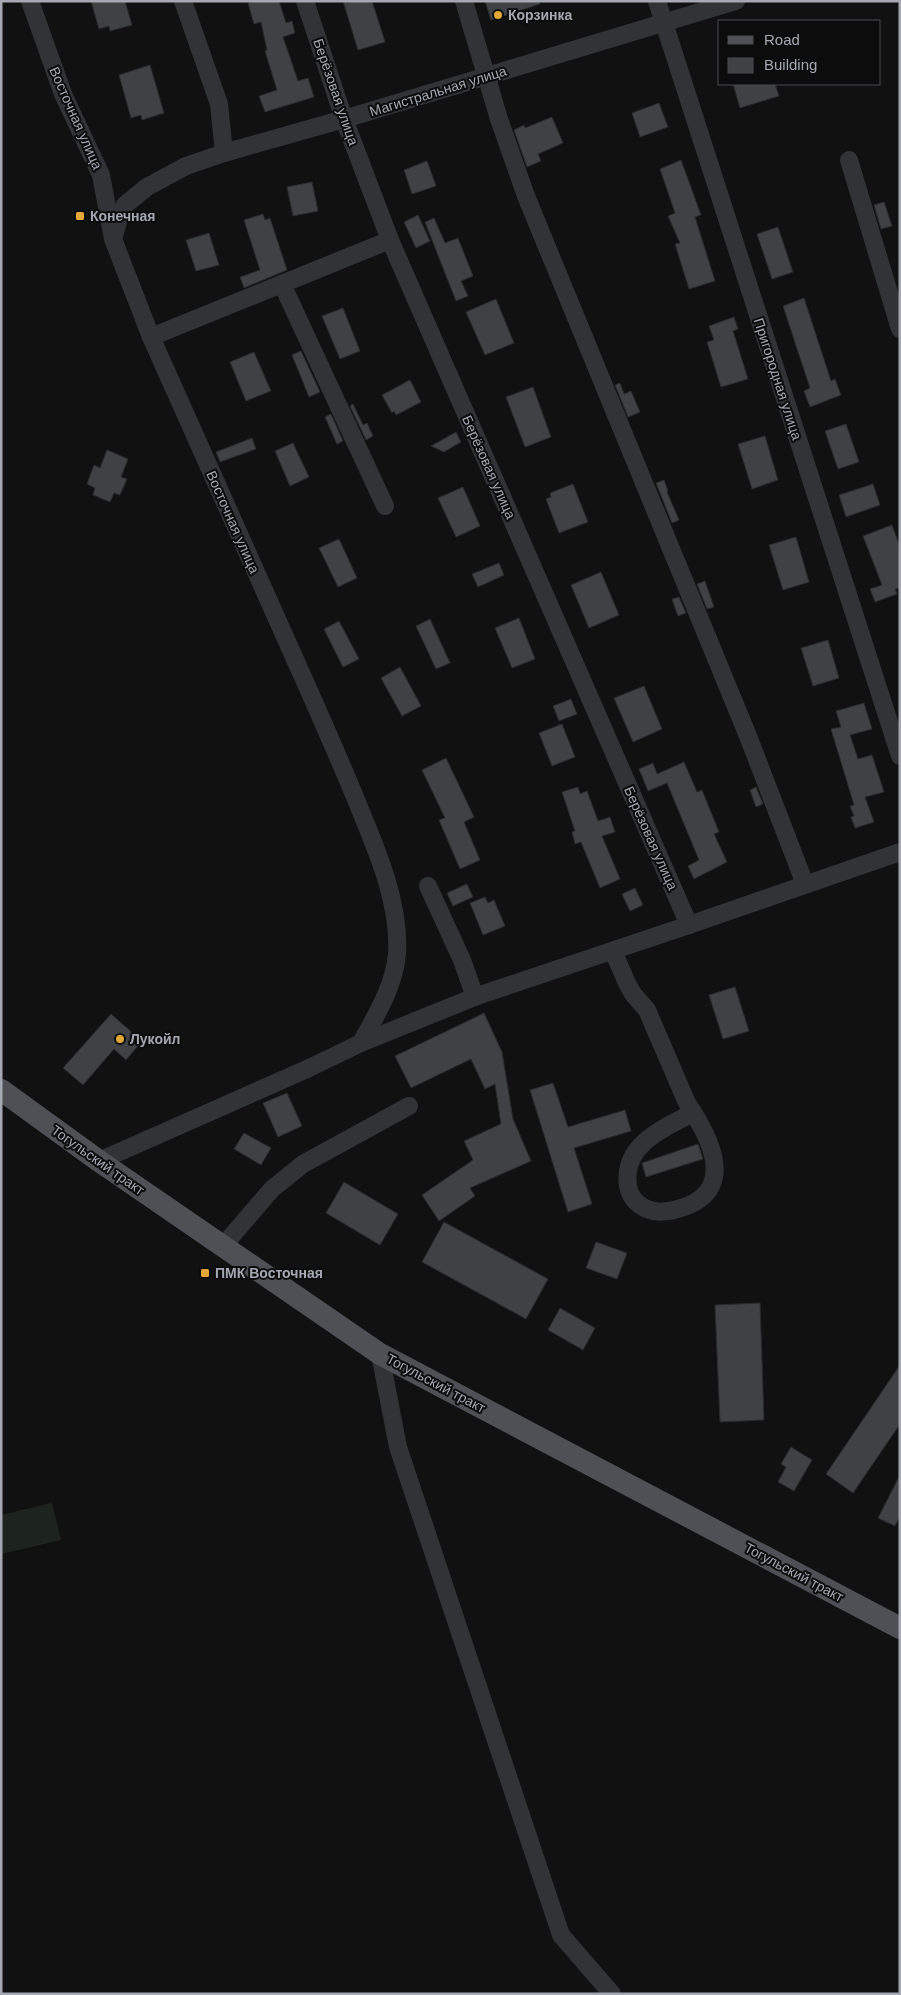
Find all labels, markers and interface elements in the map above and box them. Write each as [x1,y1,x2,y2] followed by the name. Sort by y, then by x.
[508,7,572,23] place label: Корзинка
[492,9,504,21] marker: Корзинка
[718,20,881,85] legend
[764,31,800,48] text: Road
[310,37,362,148] street label: Берёзовая улица
[764,56,817,73] text: Building
[368,62,509,119] street label: Магистральная улица
[46,64,106,172] street label: Восточная улица
[90,208,156,224] place label: Конечная
[74,210,86,222] marker: Конечная
[751,316,805,442] street label: Пригородная улица
[459,413,519,521] street label: Берёзовая улица
[203,468,263,576] street label: Восточная улица
[621,784,681,892] street label: Берёзовая улица
[130,1031,180,1047] place label: Лукойл
[114,1033,126,1045] marker: Лукойл
[48,1122,148,1198] street label: Тогульский тракт
[215,1265,323,1281] place label: ПМК Восточная
[199,1267,211,1279] marker: ПМК Восточная
[384,1350,489,1416] street label: Тогульский тракт
[742,1539,847,1605] street label: Тогульский тракт

